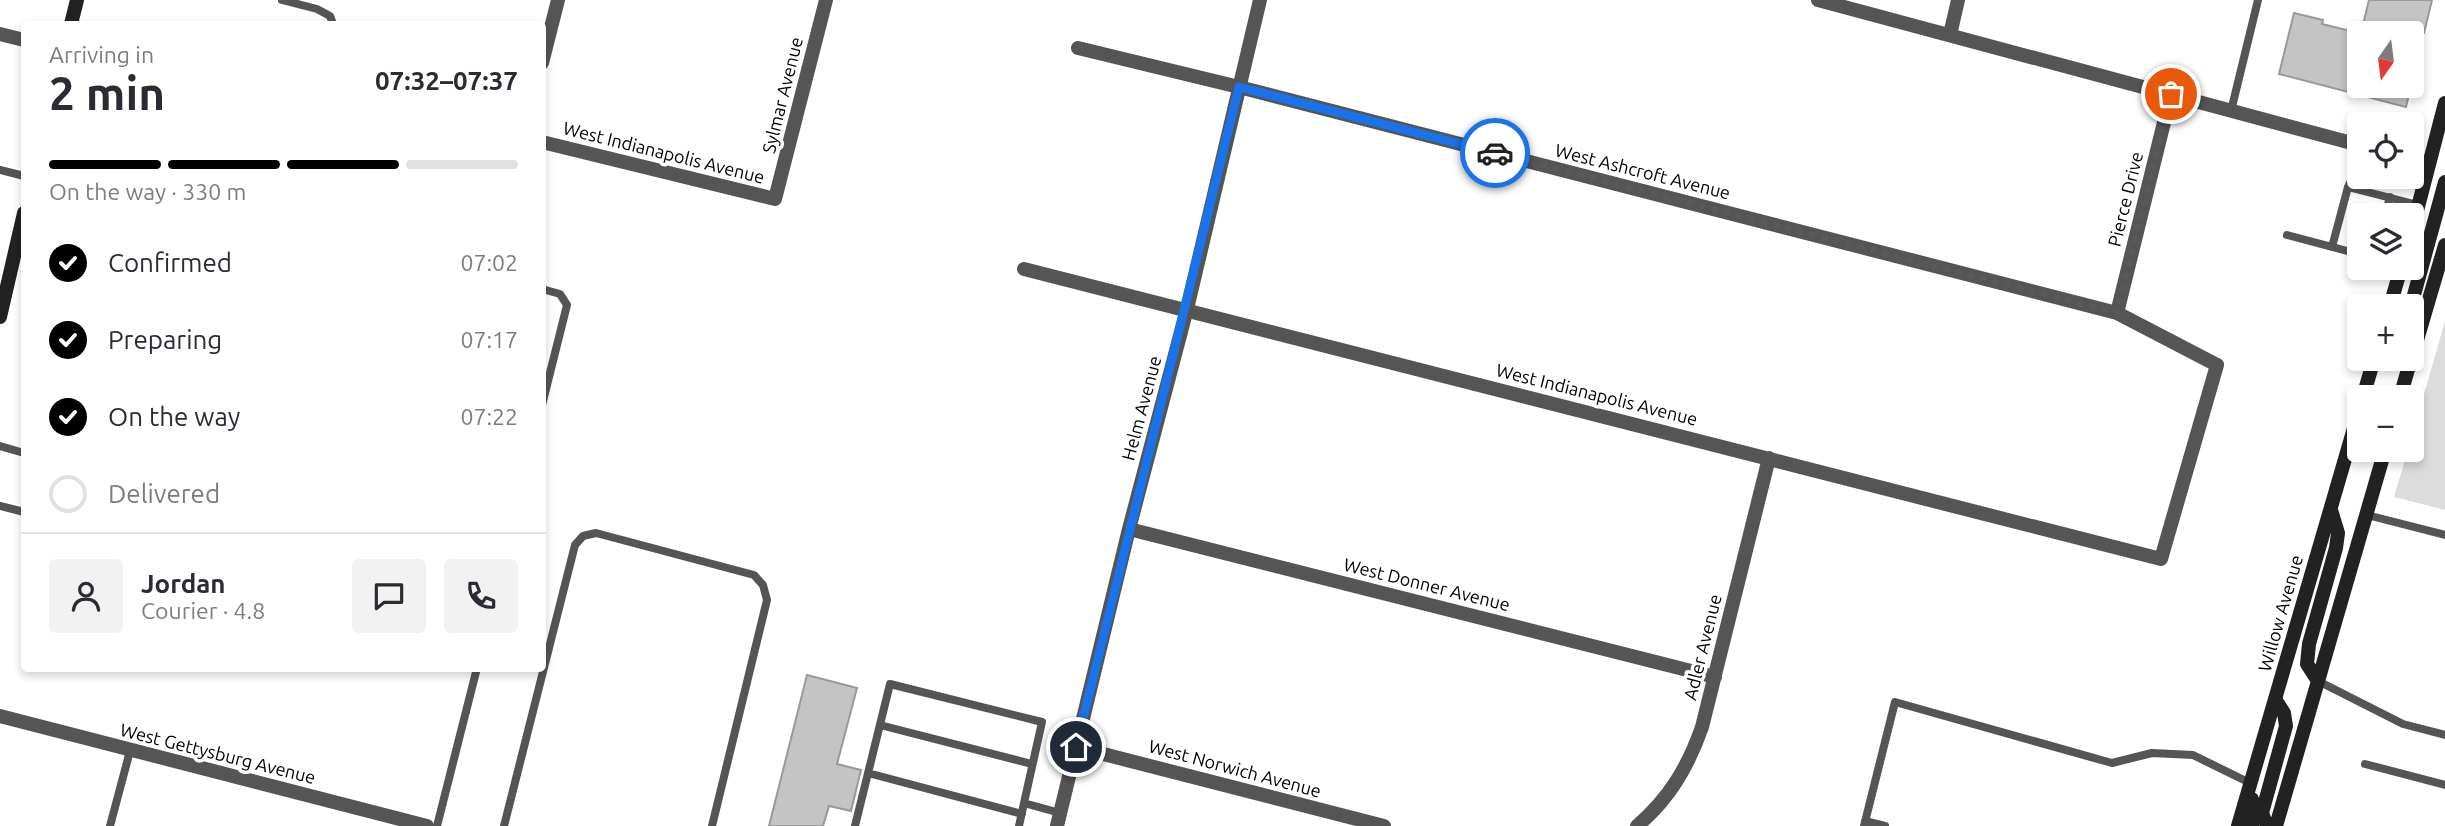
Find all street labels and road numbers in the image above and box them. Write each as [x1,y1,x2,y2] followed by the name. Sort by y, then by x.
[758,35,806,155] street label: Sylmar Avenue
[561,117,767,187] street label: West Indianapolis Avenue
[1553,140,1733,202] street label: West Ashcroft Avenue
[2104,150,2146,248] street label: Pierce Drive
[1117,353,1165,463] street label: Helm Avenue
[1494,359,1700,429] street label: West Indianapolis Avenue
[2254,553,2306,673] street label: Willow Avenue
[1342,554,1512,614] street label: West Donner Avenue
[1679,592,1725,702] street label: Adler Avenue
[118,719,318,787] street label: West Gettysburg Avenue
[1147,735,1323,801] street label: West Norwich Avenue

